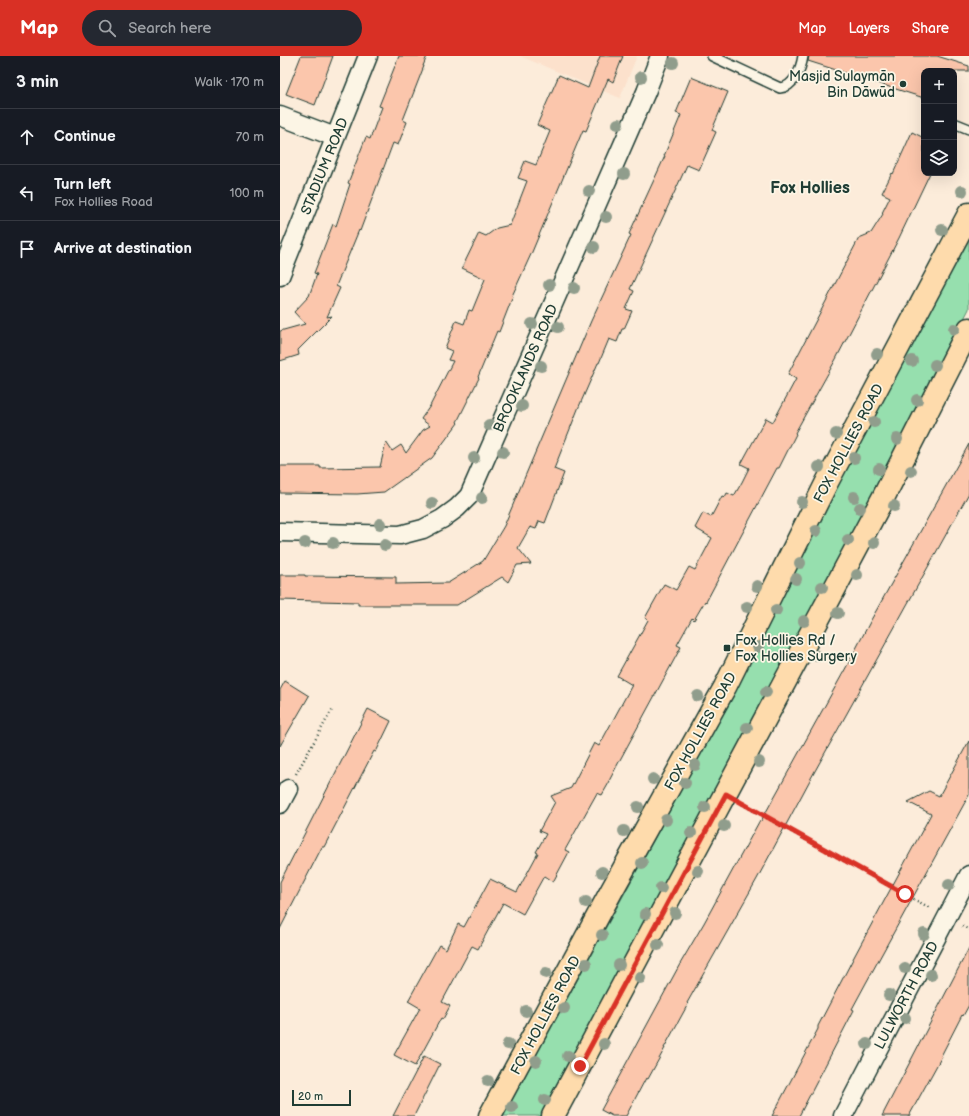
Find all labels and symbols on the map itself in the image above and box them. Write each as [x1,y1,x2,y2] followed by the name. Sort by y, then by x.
[789,68,895,101] place label: Masjid Sulaymān Bin Dāwūd
[898,79,908,89] marker: Masjid Sulaymān Bin Dāwūd
[297,115,352,217] street label: STADIUM ROAD
[770,179,850,198] district label: Fox Hollies
[490,302,561,435] street label: BROOKLANDS ROAD
[810,381,887,506] street label: FOX HOLLIES ROAD
[735,632,857,665] place label: Fox Hollies Rd / Fox Hollies Surgery
[722,643,732,653] marker: Fox Hollies Rd / Fox Hollies Surgery
[661,669,740,793] street label: FOX HOLLIES ROAD
[896,885,914,903] route start
[871,938,942,1052] street label: LULWORTH ROAD
[507,953,584,1078] street label: FOX HOLLIES ROAD
[571,1057,589,1075] route end
[292,1088,351,1107] scale bar

